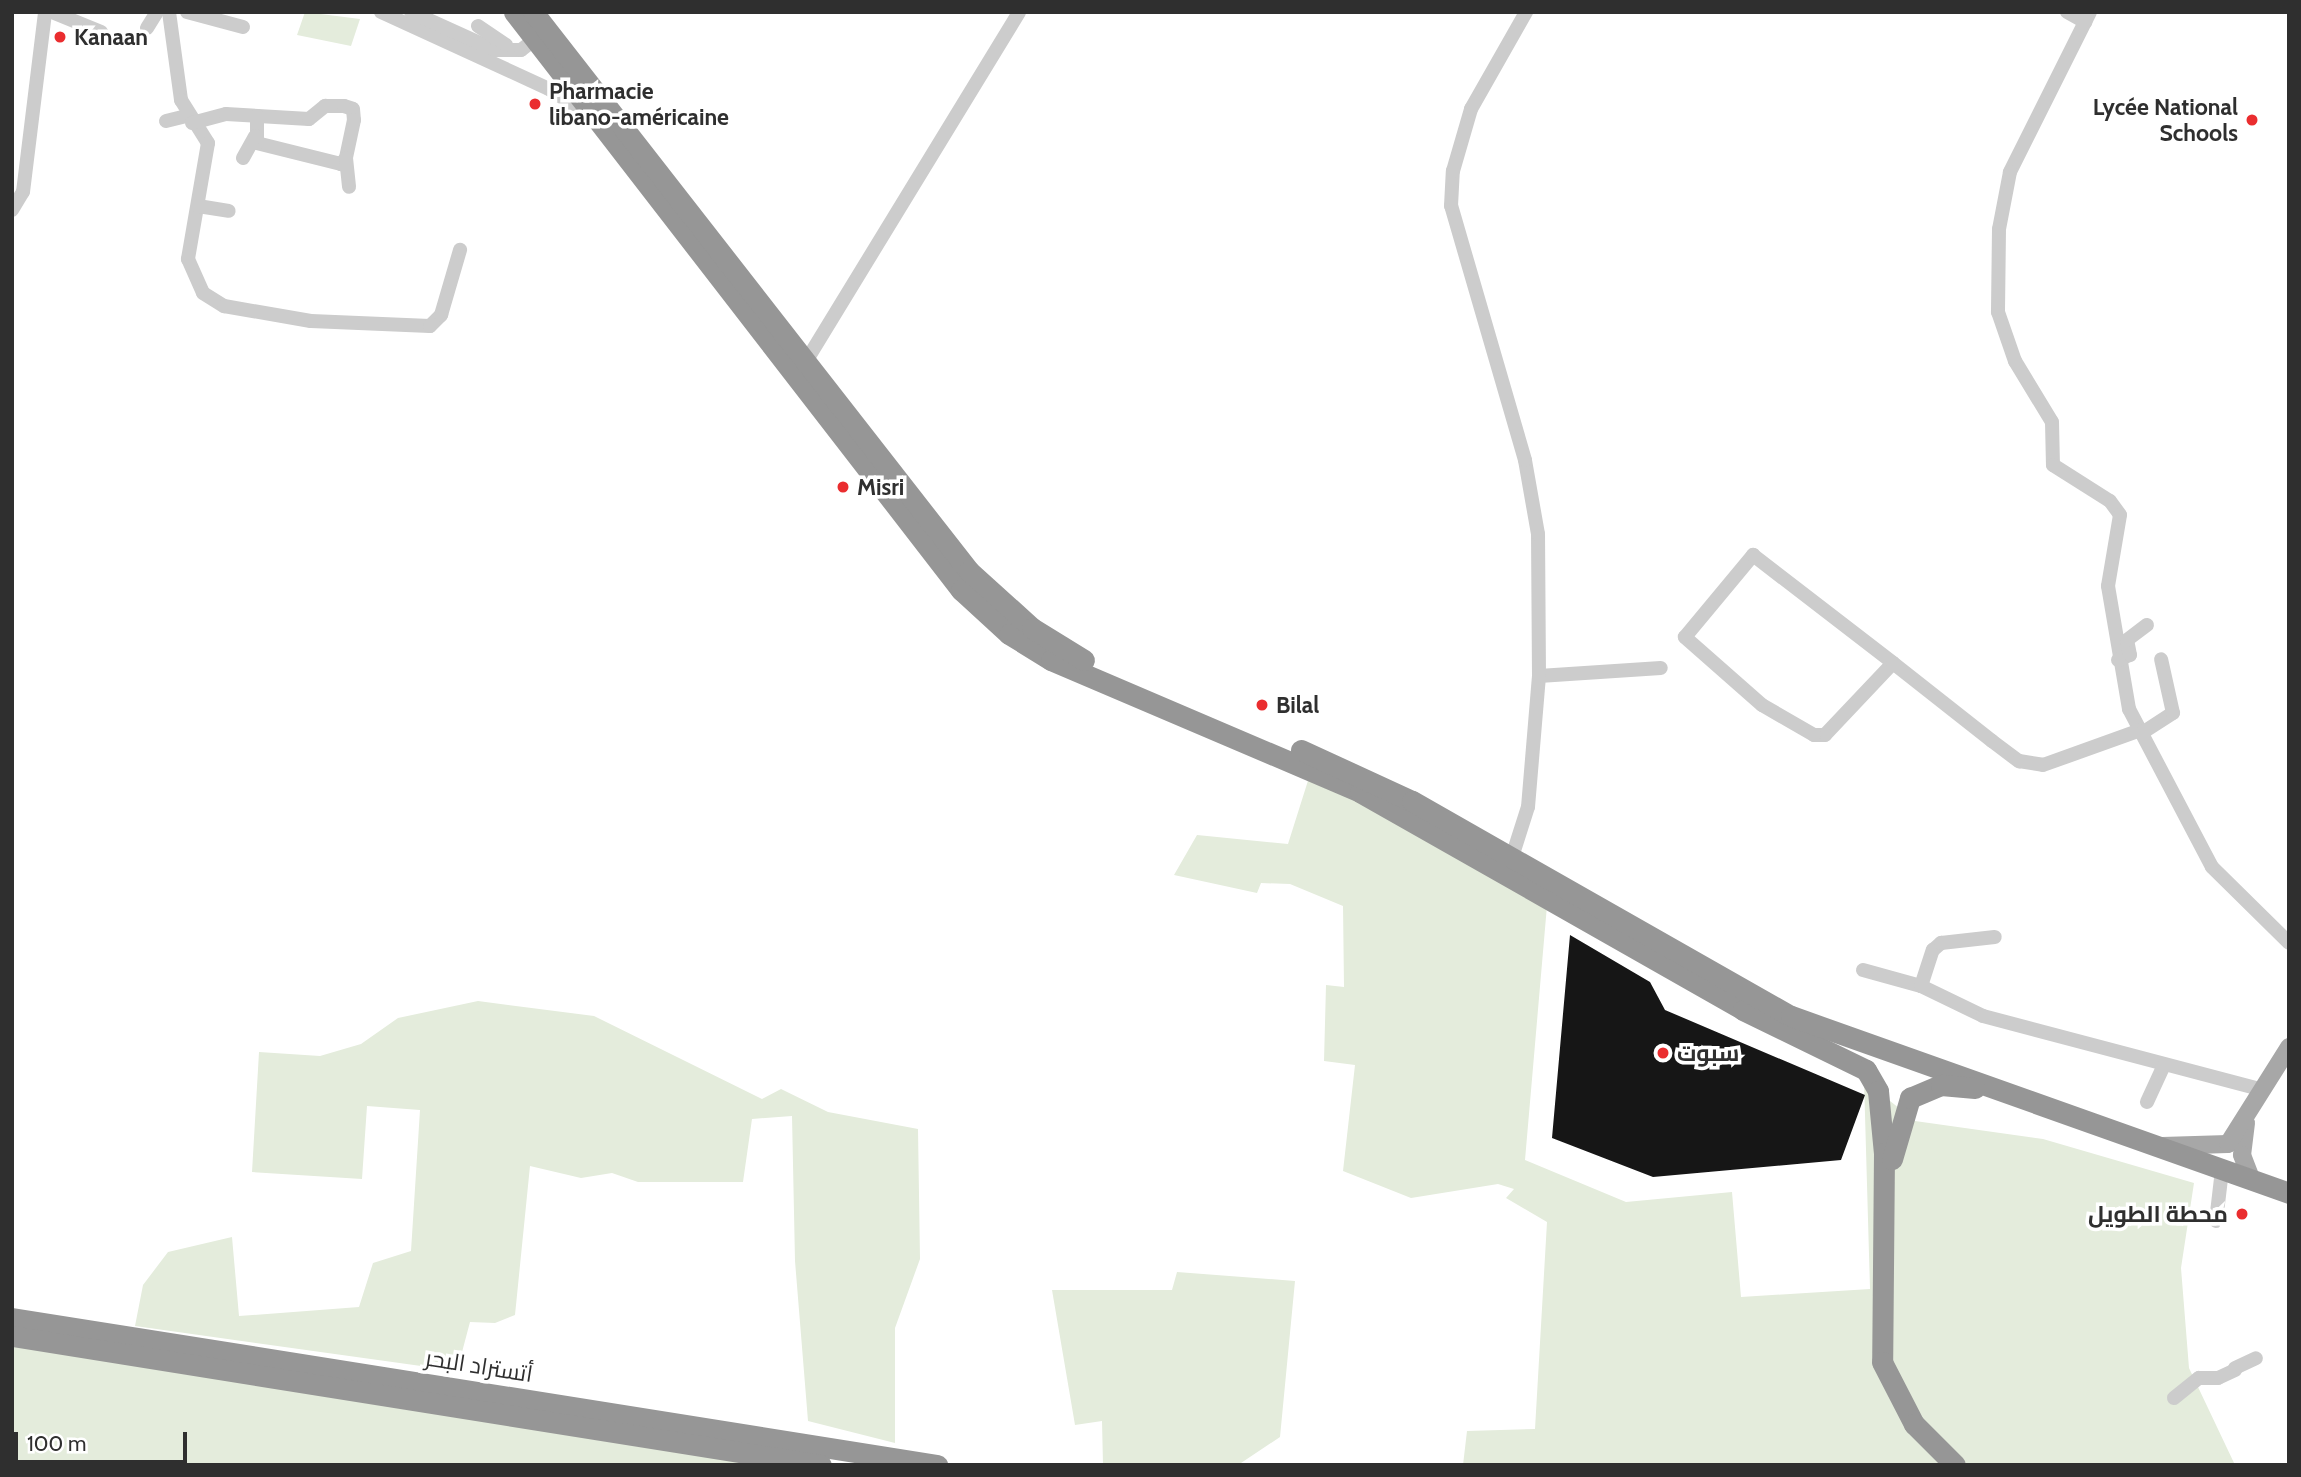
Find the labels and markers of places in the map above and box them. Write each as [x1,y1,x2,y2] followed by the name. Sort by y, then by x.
[74,23,148,51] place label: Kanaan
[52,29,68,45] marker: Kanaan
[549,77,729,131] place label: Pharmacie libano-américaine
[2093,93,2238,147] place label: Lycée National Schools
[527,96,543,112] marker: Pharmacie libano-américaine
[2244,112,2260,128] marker: Lycée National Schools
[857,473,904,501] place label: Misri
[835,479,851,495] marker: Misri
[1276,691,1319,719] place label: Bilal
[1254,697,1270,713] marker: Bilal
[1677,1039,1739,1067] place label: سبوت
[1655,1045,1671,1061] marker: سبوت
[2088,1200,2228,1228] place label: محطة الطويل
[2234,1206,2250,1222] marker: محطة الطويل

